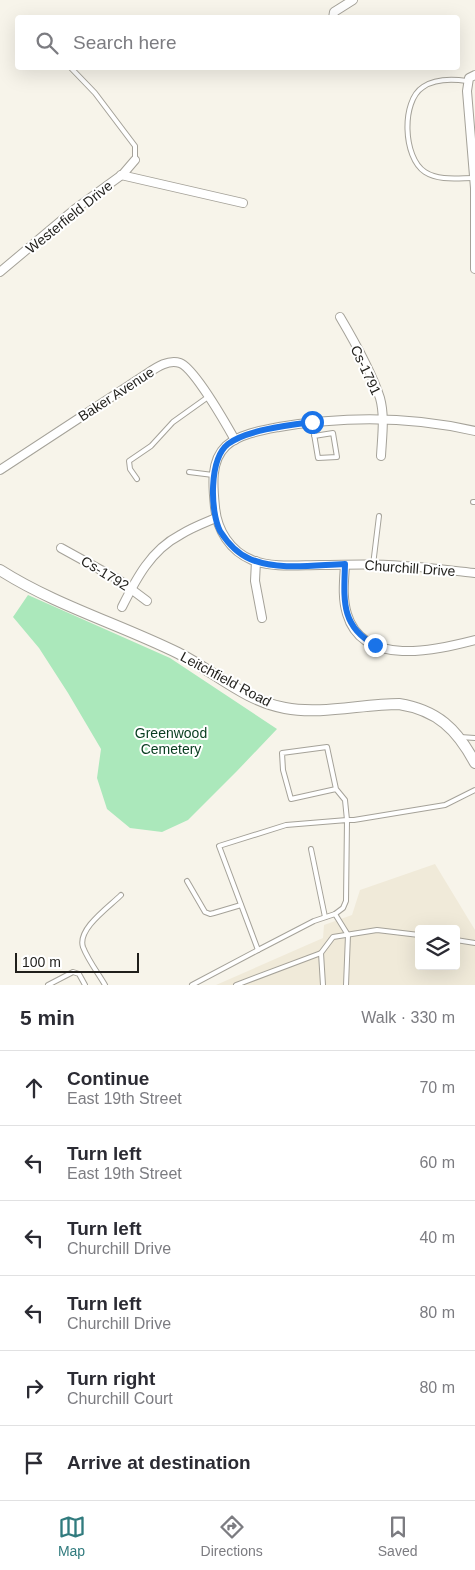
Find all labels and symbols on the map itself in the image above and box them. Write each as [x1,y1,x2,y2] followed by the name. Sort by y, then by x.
[23,177,116,257] street label: Westerfield Drive
[348,343,385,398] street label: Cs-1791
[75,364,157,424] street label: Baker Avenue
[301,411,324,434] route start
[78,553,132,594] street label: Cs-1792
[364,557,456,579] street label: Churchill Drive
[364,634,387,657] route end
[178,648,274,710] street label: Leitchfield Road
[135,725,207,757] park label: Greenwood Cemetery
[15,950,139,973] scale bar

